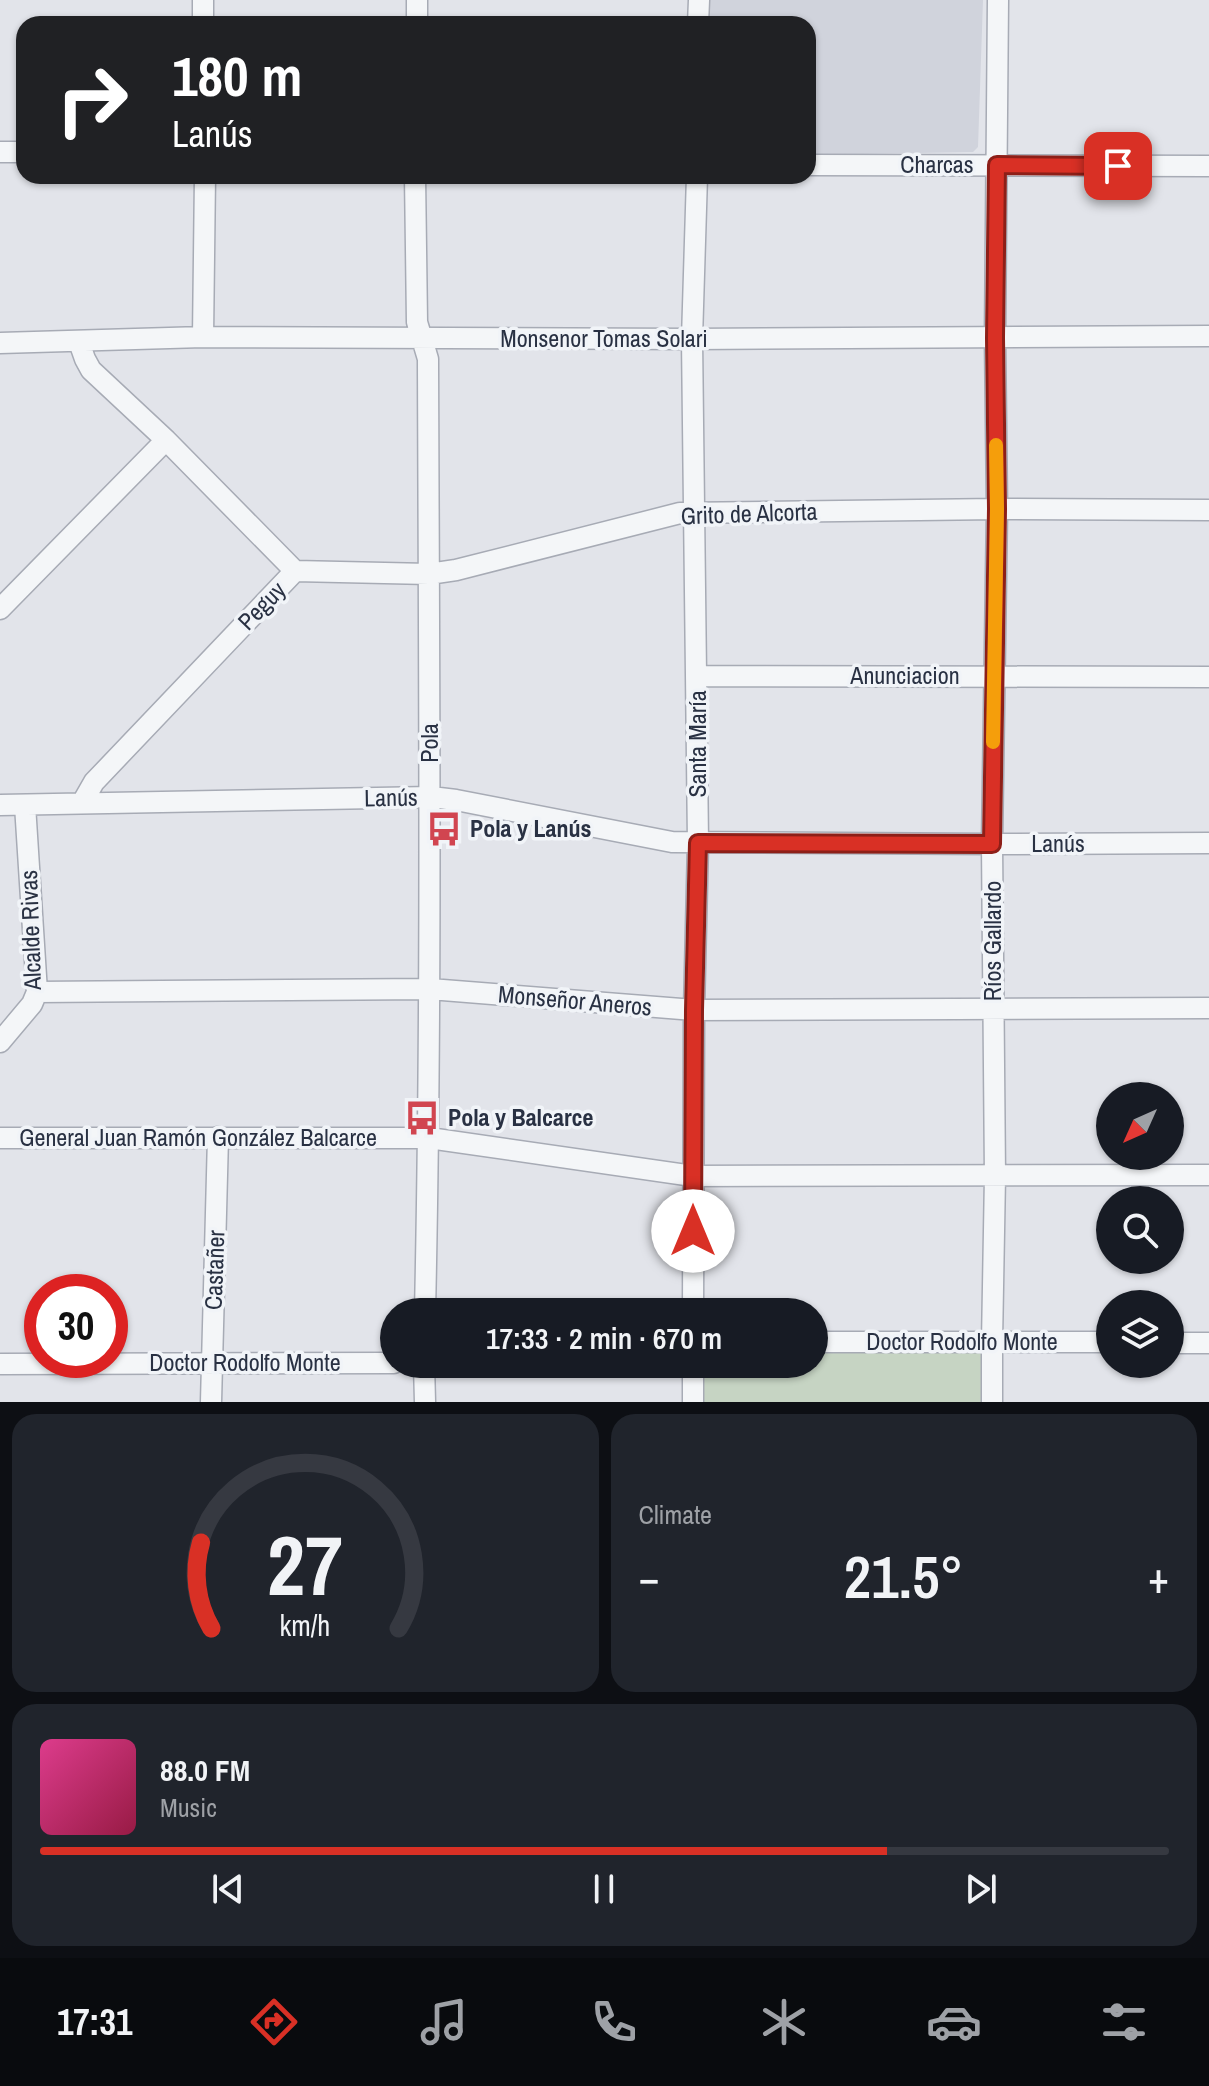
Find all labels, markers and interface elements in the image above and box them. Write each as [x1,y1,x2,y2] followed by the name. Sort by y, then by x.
[172,38,302,113] text: 180 m
[40,48,144,152] icon: right
[172,110,252,158] text: Lanús
[1084,132,1152,200] pin
[1096,144,1140,188] icon: arrive
[900,148,974,180] street label: Charcas
[500,322,708,354] street label: Monsenor Tomas Solari
[680,495,818,531] street label: Grito de Alcorta
[230,574,292,636] street label: Peguy
[849,659,960,691] street label: Anunciacion
[681,690,713,798] street label: Santa María
[413,723,445,763] street label: Pola
[364,781,418,813] street label: Lanús
[425,810,463,848] bus stop icon: Pola y Lanús
[470,812,591,844] place label: Pola y Lanús
[1031,827,1085,859] street label: Lanús
[12,869,48,992] street label: Alcalde Rivas
[976,881,1008,1001] street label: Ríos Gallardo
[497,977,653,1023] street label: Monseñor Aneros
[1096,1082,1184,1170] north arrow
[1096,1082,1184,1378] map controls
[403,1099,441,1137] bus stop icon: Pola y Balcarce
[448,1101,594,1133] place label: Pola y Balcarce
[19,1121,377,1153] street label: General Juan Ramón González Balcarce
[1096,1186,1184,1274] button: search
[651,1189,735,1273] position arrow
[197,1229,231,1310] street label: Castañer
[24,1274,128,1378] speed limit sign: 30
[1096,1290,1184,1378] button: layers
[486,1318,722,1358] text: 17:33 · 2 min · 670 m
[866,1325,1058,1357] street label: Doctor Rodolfo Monte
[149,1346,341,1378] street label: Doctor Rodolfo Monte
[639,1497,712,1532] text: Climate
[267,1509,343,1621] text: 27
[844,1536,964,1617] text: 21.5°
[639,1547,660,1607] text: −
[1148,1547,1169,1607] text: +
[280,1606,331,1645] text: km/h
[160,1750,250,1790] text: 88.0 FM
[160,1790,217,1825] text: Music
[206,1867,250,1911] icon: previous
[582,1867,626,1911] icon: pause
[959,1867,1003,1911] icon: next
[246,1994,302,2050] icon: directions
[416,1994,472,2050] icon: music
[586,1994,642,2050] icon: phone
[756,1994,812,2050] icon: climate
[926,1994,982,2050] icon: car
[1096,1994,1152,2050] icon: filters
[57,1998,132,2046] text: 17:31

